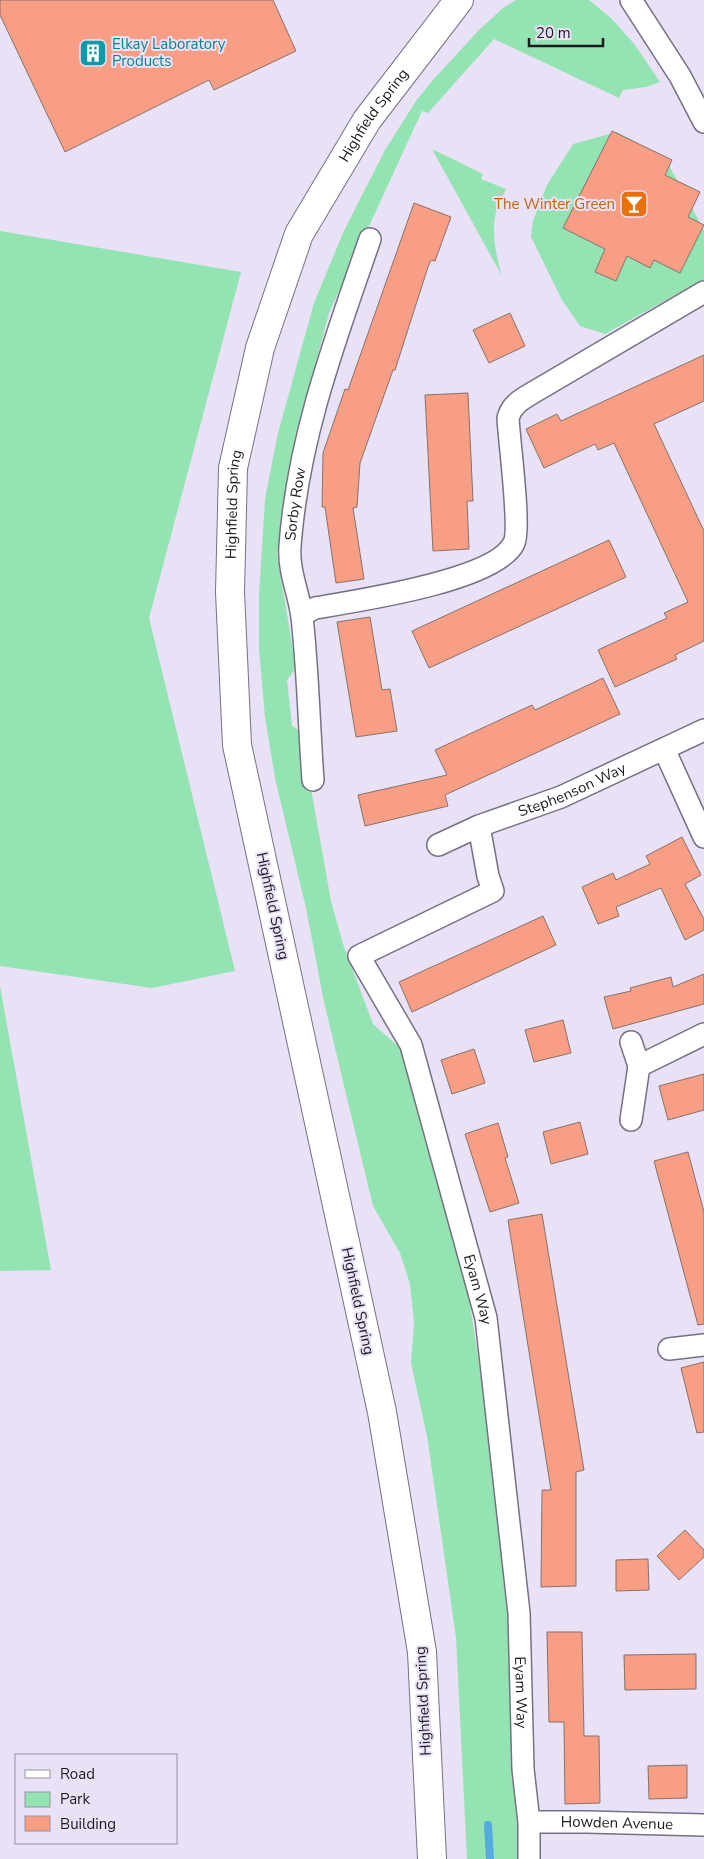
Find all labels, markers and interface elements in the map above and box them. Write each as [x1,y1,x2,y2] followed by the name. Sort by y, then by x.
[529,15,603,47] scale bar
[536,23,571,43] text: 20 m
[112,34,226,71] place label: Elkay Laboratory Products
[78,38,108,68] building icon: Elkay Laboratory Products
[334,64,413,166] street label: Highfield Spring
[619,189,649,219] bar icon: The Winter Green
[494,194,615,214] place label: The Winter Green
[221,448,247,559] street label: Highfield Spring
[280,465,311,541] street label: Sorby Row
[515,758,629,821] street label: Stephenson Way
[252,850,294,962] street label: Highfield Spring
[337,1245,379,1357] street label: Highfield Spring
[459,1252,497,1326] street label: Eyam Way
[410,1646,436,1756] street label: Highfield Spring
[510,1656,532,1729] street label: Eyam Way
[15,1754,178,1844] legend
[60,1764,95,1784] text: Road
[60,1789,90,1809] text: Park
[561,1812,673,1834] street label: Howden Avenue
[60,1814,116,1834] text: Building

